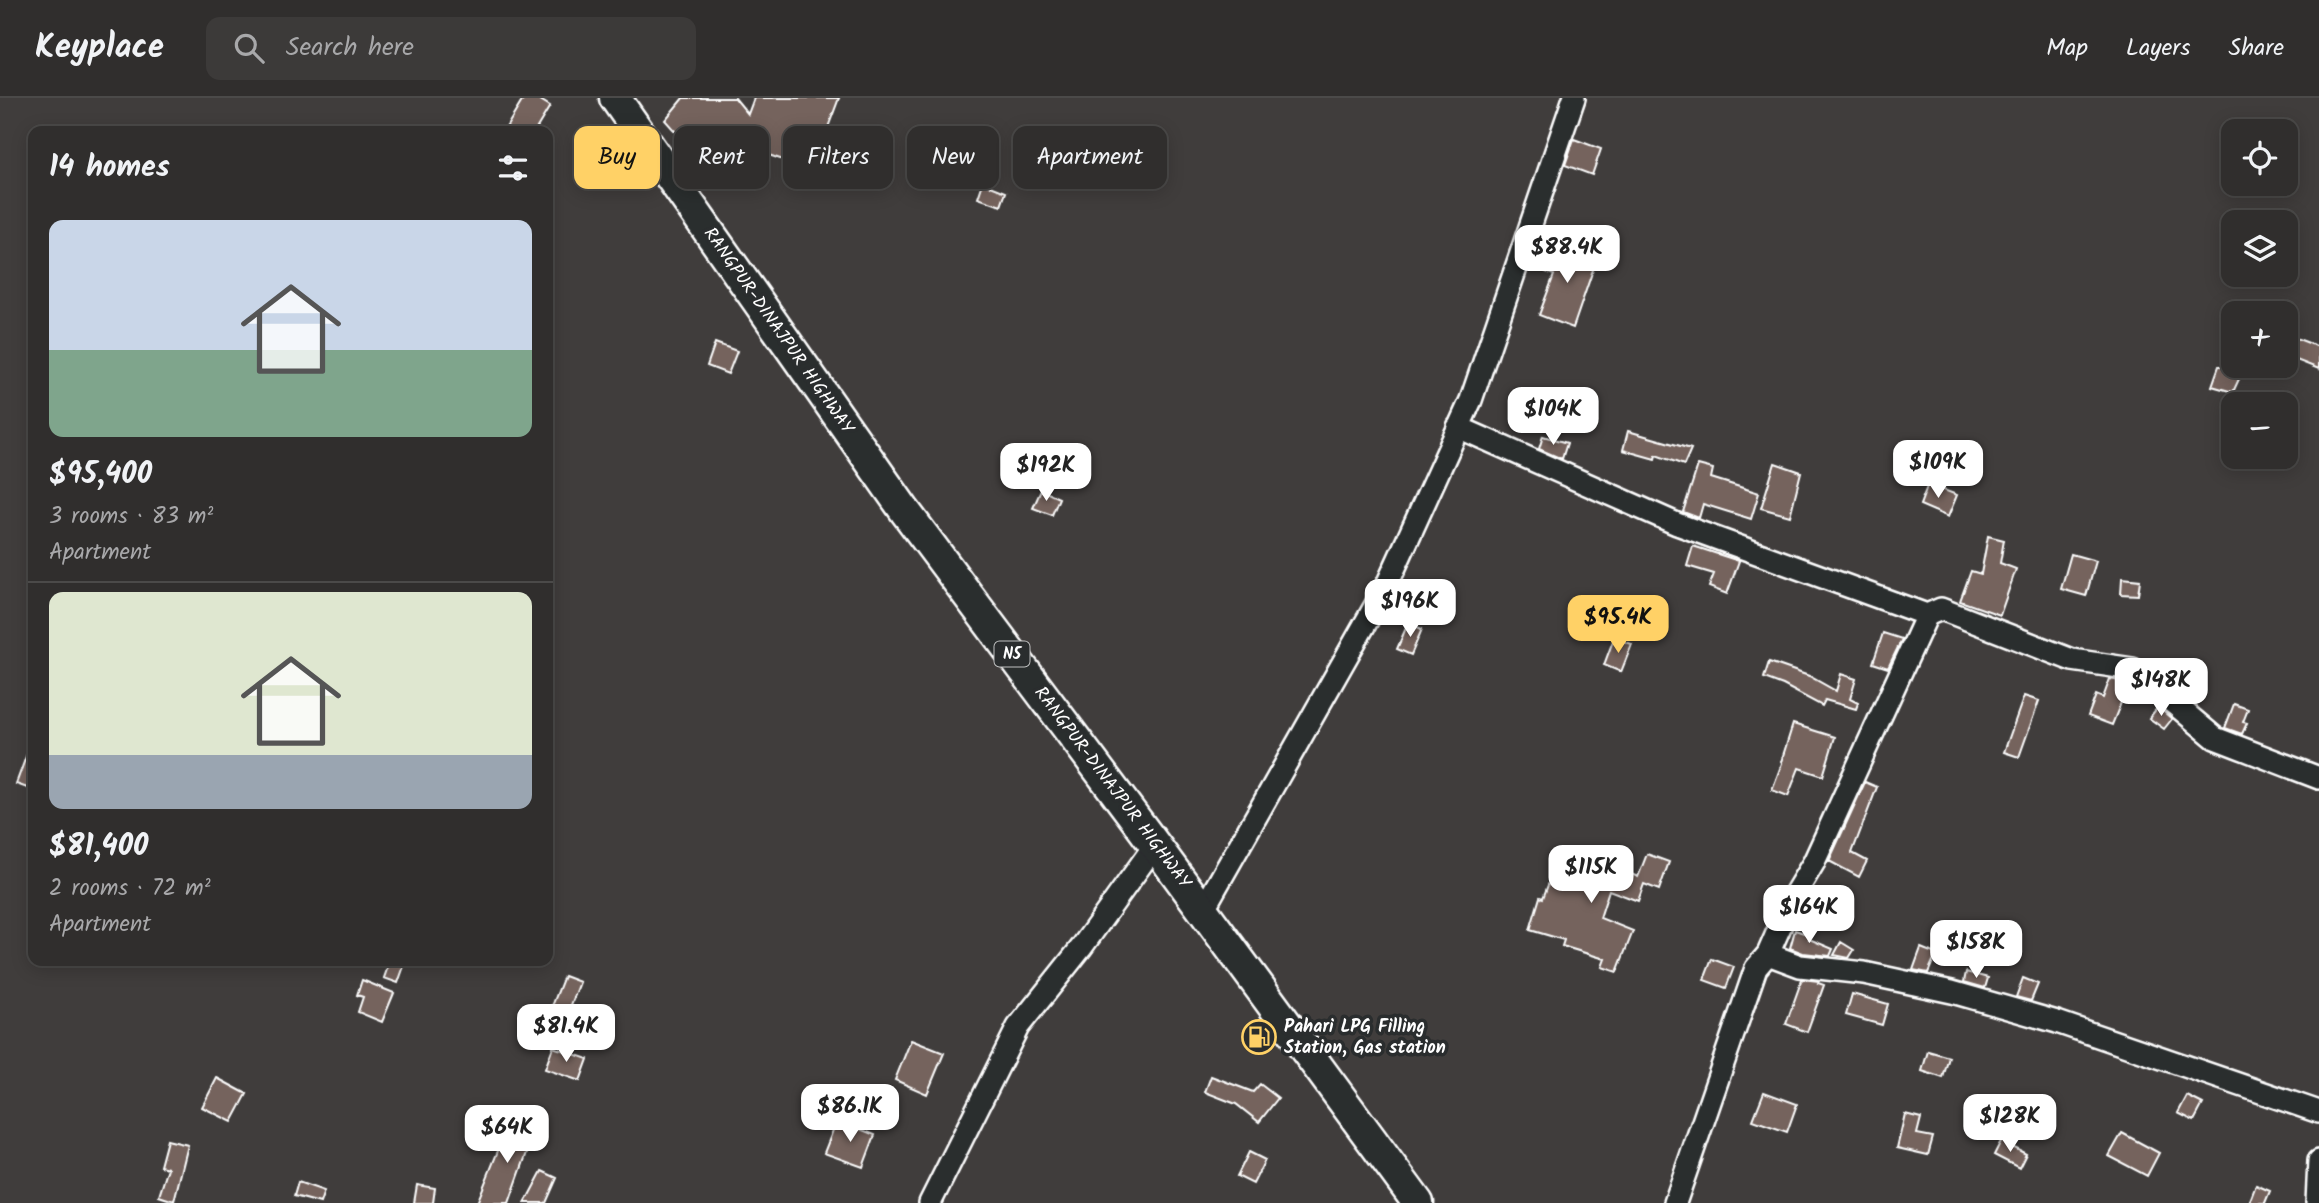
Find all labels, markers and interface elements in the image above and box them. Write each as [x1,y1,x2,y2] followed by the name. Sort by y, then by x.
[206,17,696,80] search box
[35,22,164,75] text: Keyplace
[286,27,414,69] text: Search here
[230,29,268,67] icon: search
[2046,29,2088,68] text: Map
[2126,29,2190,68] text: Layers
[2228,29,2284,68] text: Share
[2221,119,2298,469] map controls
[2221,119,2298,196] button: locate
[574,126,660,189] chip: Buy
[674,126,769,189] chip: Rent
[783,126,893,189] chip: Filters
[907,126,999,189] chip: New
[1013,126,1167,189] chip: Apartment
[49,144,170,192] text: 14 homes
[494,149,532,187] icon: filters
[2221,210,2298,287] button: layers
[695,222,861,441] street label: RANGPUR-DINAJPUR HIGHWAY
[1510,226,1624,285] pin: $88.4K
[1531,230,1603,266] text: $88.4K
[228,266,354,392] icon: home
[2221,301,2298,378] button: +
[1504,388,1602,447] pin: $104K
[1524,392,1582,428] text: $104K
[2221,392,2298,469] button: −
[1889,440,1987,500] pin: $109K
[997,444,1095,503] pin: $192K
[1909,445,1967,481] text: $109K
[1016,448,1076,484] text: $192K
[49,451,152,499] text: $95,400
[49,499,213,535] text: 3 rooms · 83 m²
[49,535,151,571] text: Apartment
[1361,580,1459,639] pin: $196K
[1381,584,1439,620] text: $196K
[1561,596,1675,655] pin: $95.4K
[1584,600,1652,636] text: $95.4K
[228,638,354,764] icon: home
[995,642,1030,666] road number: N5
[2112,658,2210,718] pin: $148K
[2131,663,2191,699] text: $148K
[1026,681,1198,896] street label: RANGPUR-DINAJPUR HIGHWAY
[49,823,149,871] text: $81,400
[1542,846,1640,905] pin: $115K
[1565,850,1618,886] text: $115K
[49,871,211,907] text: 2 rooms · 72 m²
[1760,886,1858,945] pin: $164K
[1779,890,1839,926] text: $164K
[49,907,151,943] text: Apartment
[1927,920,2025,980] pin: $158K
[1946,925,2006,961] text: $158K
[509,1004,623,1064] pin: $81.4K
[533,1009,599,1045] text: $81.4K
[1284,1013,1446,1063] place label: Pahari LPG Filling Station, Gas station
[1240,1018,1278,1056] fuel station icon: Pahari LPG Filling Station, Gas station
[793,1084,907,1144] pin: $86.1K
[817,1089,883,1125] text: $86.1K
[1961,1094,2059,1154] pin: $128K
[1979,1099,2041,1135] text: $128K
[466,1105,548,1165] pin: $64K
[481,1110,533,1146] text: $64K

